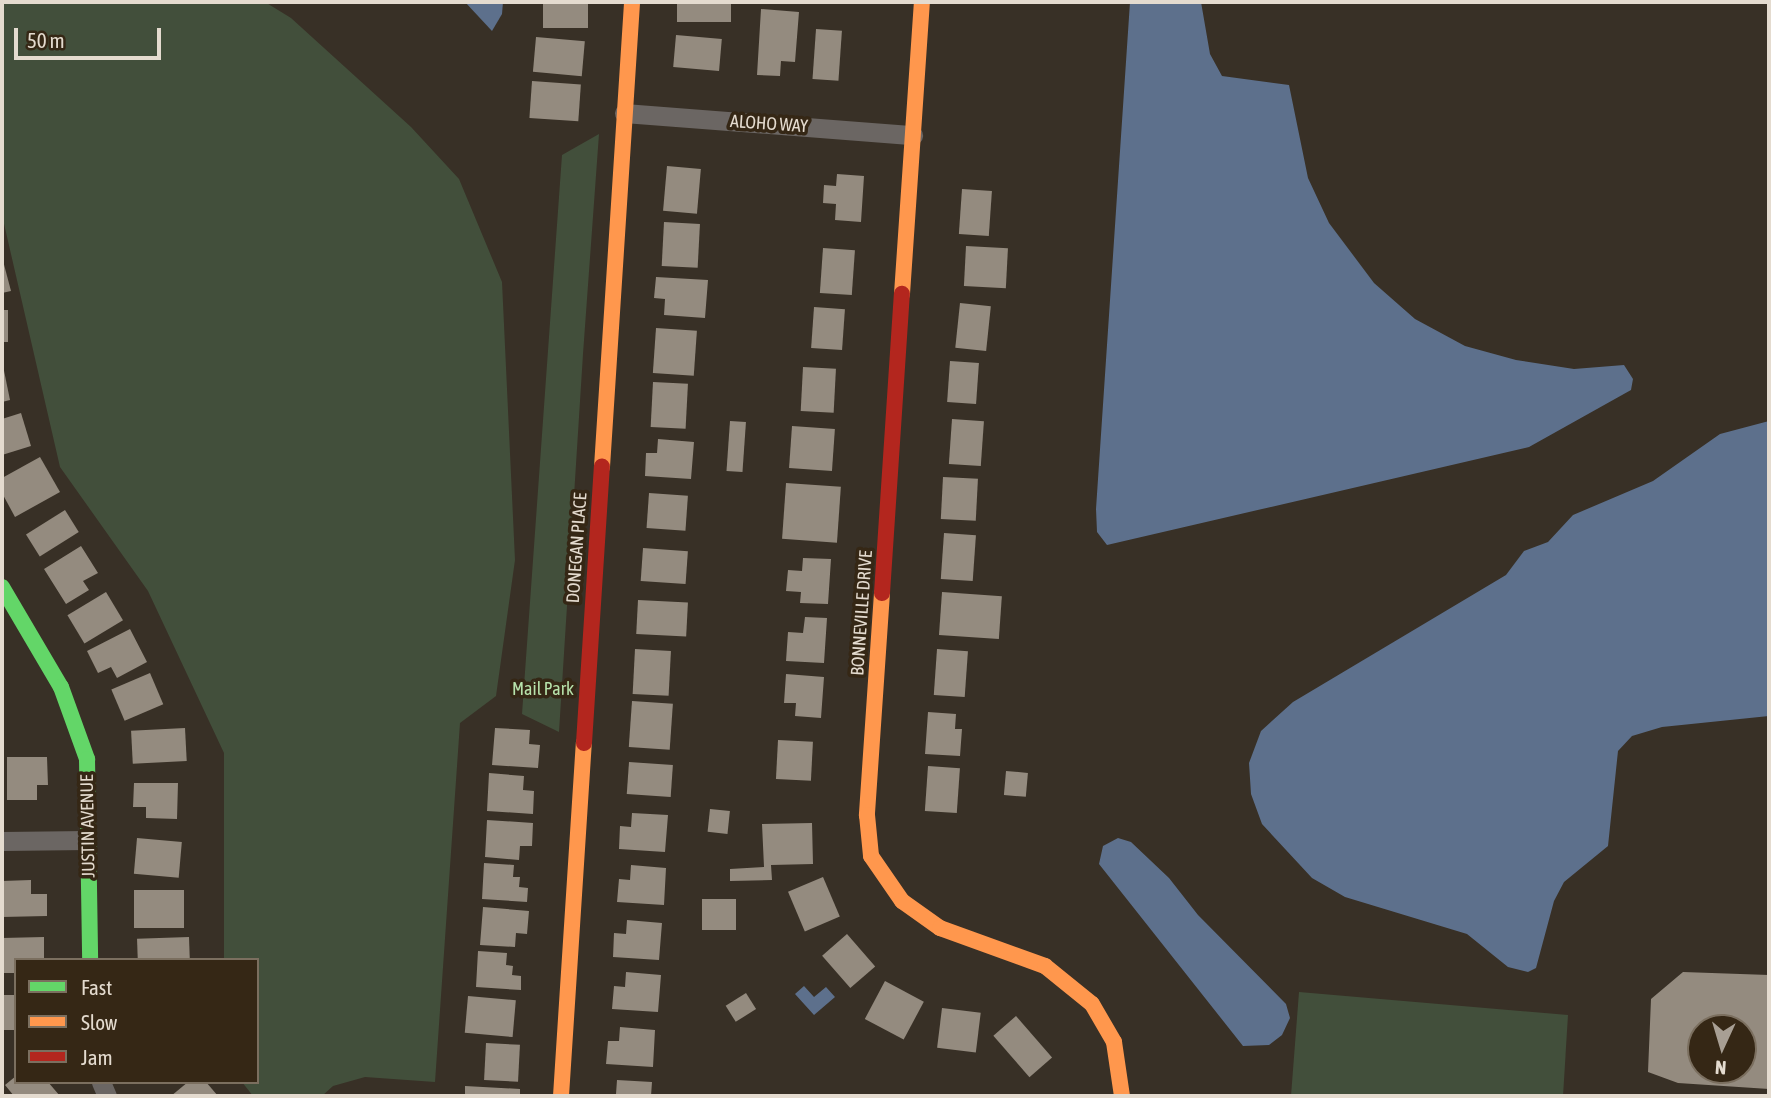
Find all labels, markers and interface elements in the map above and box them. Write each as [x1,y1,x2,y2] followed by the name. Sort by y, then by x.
[18,14,164,58] scale bar
[27,28,65,52] text: 50 m
[729,111,809,137] street label: ALOHO WAY
[562,492,592,604] street label: DONEGAN PLACE
[847,550,877,676] street label: BONNEVILLE DRIVE
[512,678,574,700] park label: Mail Park
[76,774,100,878] street label: JUSTIN AVENUE
[14,958,259,1084] legend
[81,975,112,999] text: Fast
[81,1010,117,1034] text: Slow
[1687,1014,1757,1084] north arrow
[81,1045,113,1069] text: Jam
[1714,1057,1727,1079] text: N

